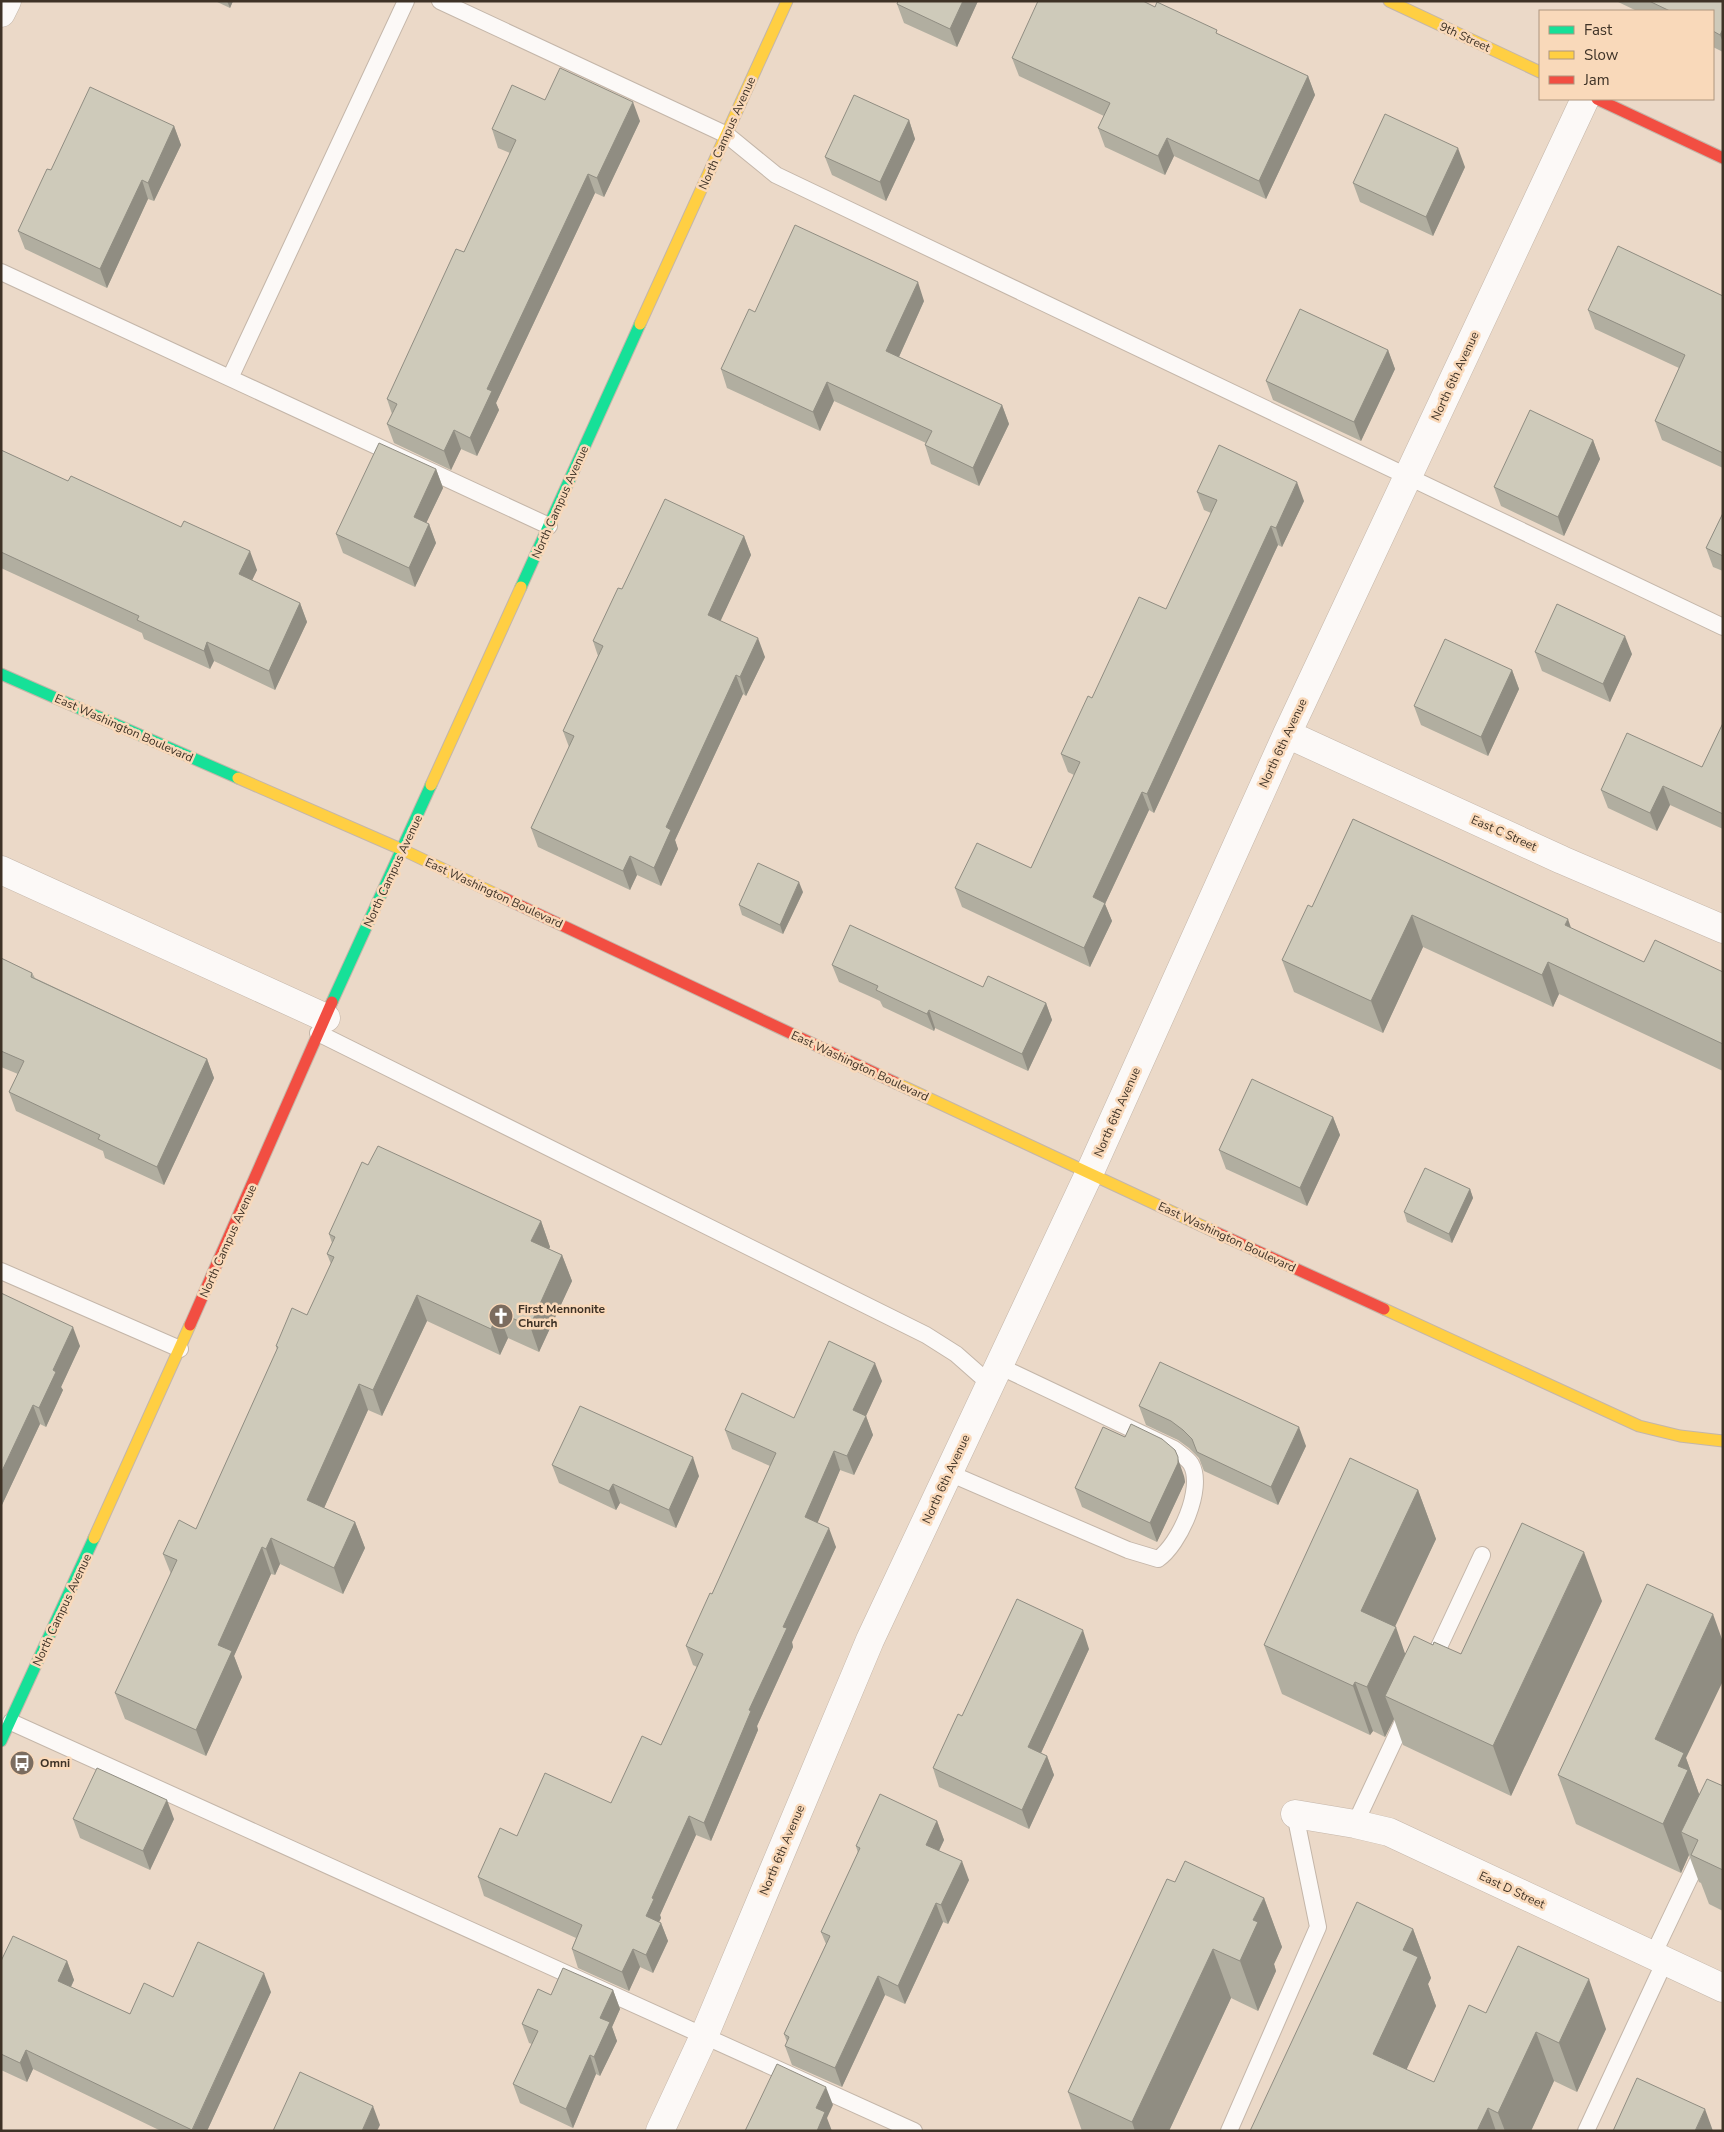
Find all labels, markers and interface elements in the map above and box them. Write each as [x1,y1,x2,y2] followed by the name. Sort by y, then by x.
[1539,10,1714,100] legend
[1437,18,1494,56] street label: 9th Street
[1584,20,1613,40] text: Fast
[1584,45,1619,65] text: Slow
[1583,70,1610,90] text: Jam
[695,74,759,192] street label: North Campus Avenue
[1427,329,1483,423] street label: North 6th Avenue
[528,443,592,561] street label: North Campus Avenue
[52,690,196,766] street label: East Washington Boulevard
[1255,696,1311,790] street label: North 6th Avenue
[1469,811,1540,855] street label: East C Street
[360,812,426,930] street label: North Campus Avenue
[423,854,565,932] street label: East Washington Boulevard
[789,1027,931,1105] street label: East Washington Boulevard
[1090,1065,1144,1159] street label: North 6th Avenue
[196,1182,260,1300] street label: North Campus Avenue
[1156,1198,1298,1276] street label: East Washington Boulevard
[518,1301,606,1331] place label: First Mennonite Church
[488,1303,514,1329] church icon: First Mennonite Church
[918,1432,974,1526] street label: North 6th Avenue
[29,1551,95,1669] street label: North Campus Avenue
[9,1750,35,1776] bus stop icon: Omni
[40,1755,70,1771] place label: Omni
[756,1803,808,1897] street label: North 6th Avenue
[1476,1868,1548,1913] street label: East D Street

